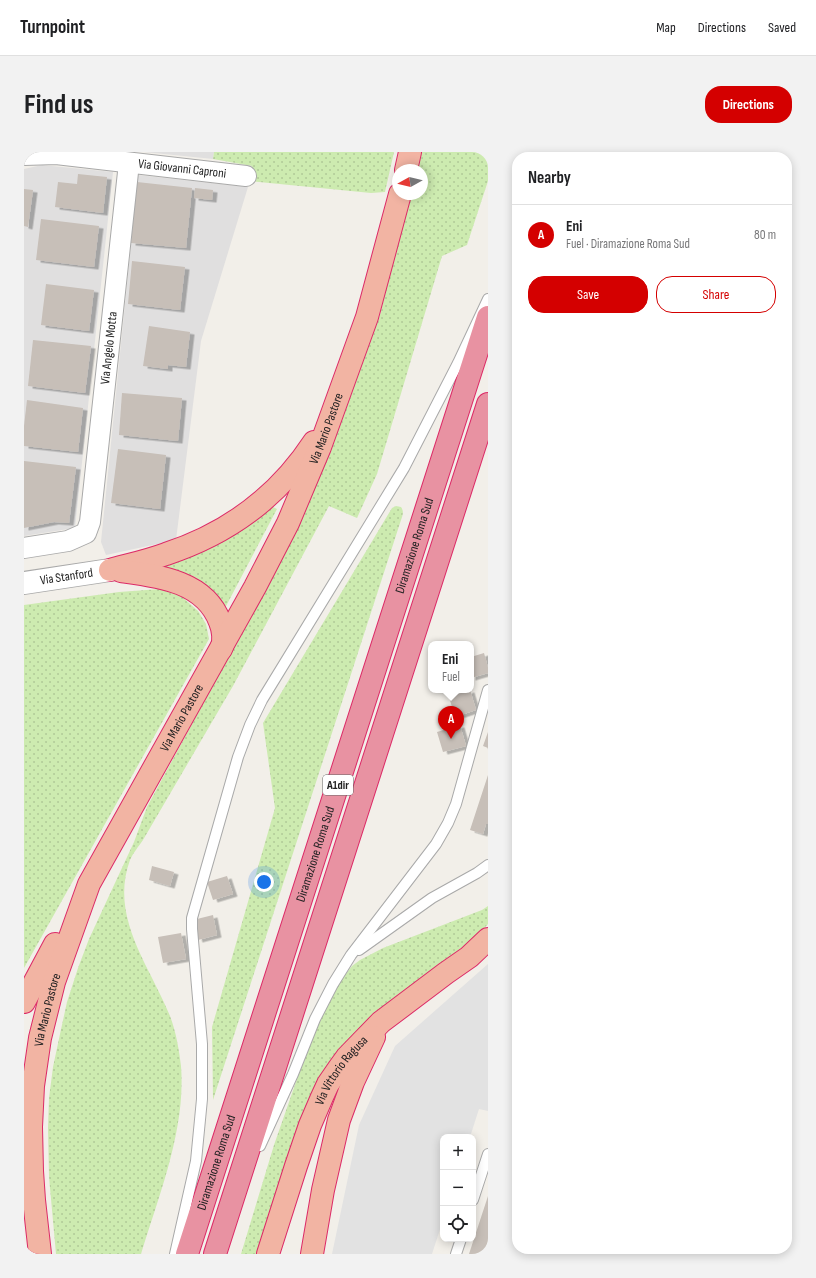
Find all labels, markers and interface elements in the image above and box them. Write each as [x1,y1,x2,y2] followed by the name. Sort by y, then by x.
[20,16,85,39] text: Turnpoint
[656,19,676,36] text: Map
[698,19,746,36] text: Directions
[768,19,796,36] text: Saved
[705,86,792,123] button: Directions
[24,88,93,121] text: Find us
[137,156,227,182] street label: Via Giovanni Caproni
[392,164,428,200] north arrow
[528,168,571,188] text: Nearby
[566,217,582,236] text: Eni
[538,227,544,243] text: A
[754,227,776,243] text: 80 m
[566,236,690,252] text: Fuel · Diramazione Roma Sud
[528,276,648,313] button: Save
[656,276,776,313] button: Share
[97,311,121,385] street label: Via Angelo Motta
[306,391,347,467] street label: Via Mario Pastore
[392,496,437,595] street label: Diramazione Roma Sud
[39,565,94,588] street label: Via Stanford
[428,641,474,693] popup
[442,650,458,669] text: Eni
[442,669,460,685] text: Fuel
[157,681,207,754] street label: Via Mario Pastore
[438,706,464,739] pin: A
[323,775,353,795] road number: A1dir
[293,804,338,904] street label: Diramazione Roma Sud
[254,872,274,892] your location
[31,971,64,1047] street label: Via Mario Pastore
[312,1033,371,1107] street label: Via Vittorio Ragusa
[194,1113,239,1212] street label: Diramazione Roma Sud
[440,1134,476,1242] map controls
[440,1134,476,1170] button: +
[440,1170,476,1206] button: −
[440,1206,476,1242] button: locate

